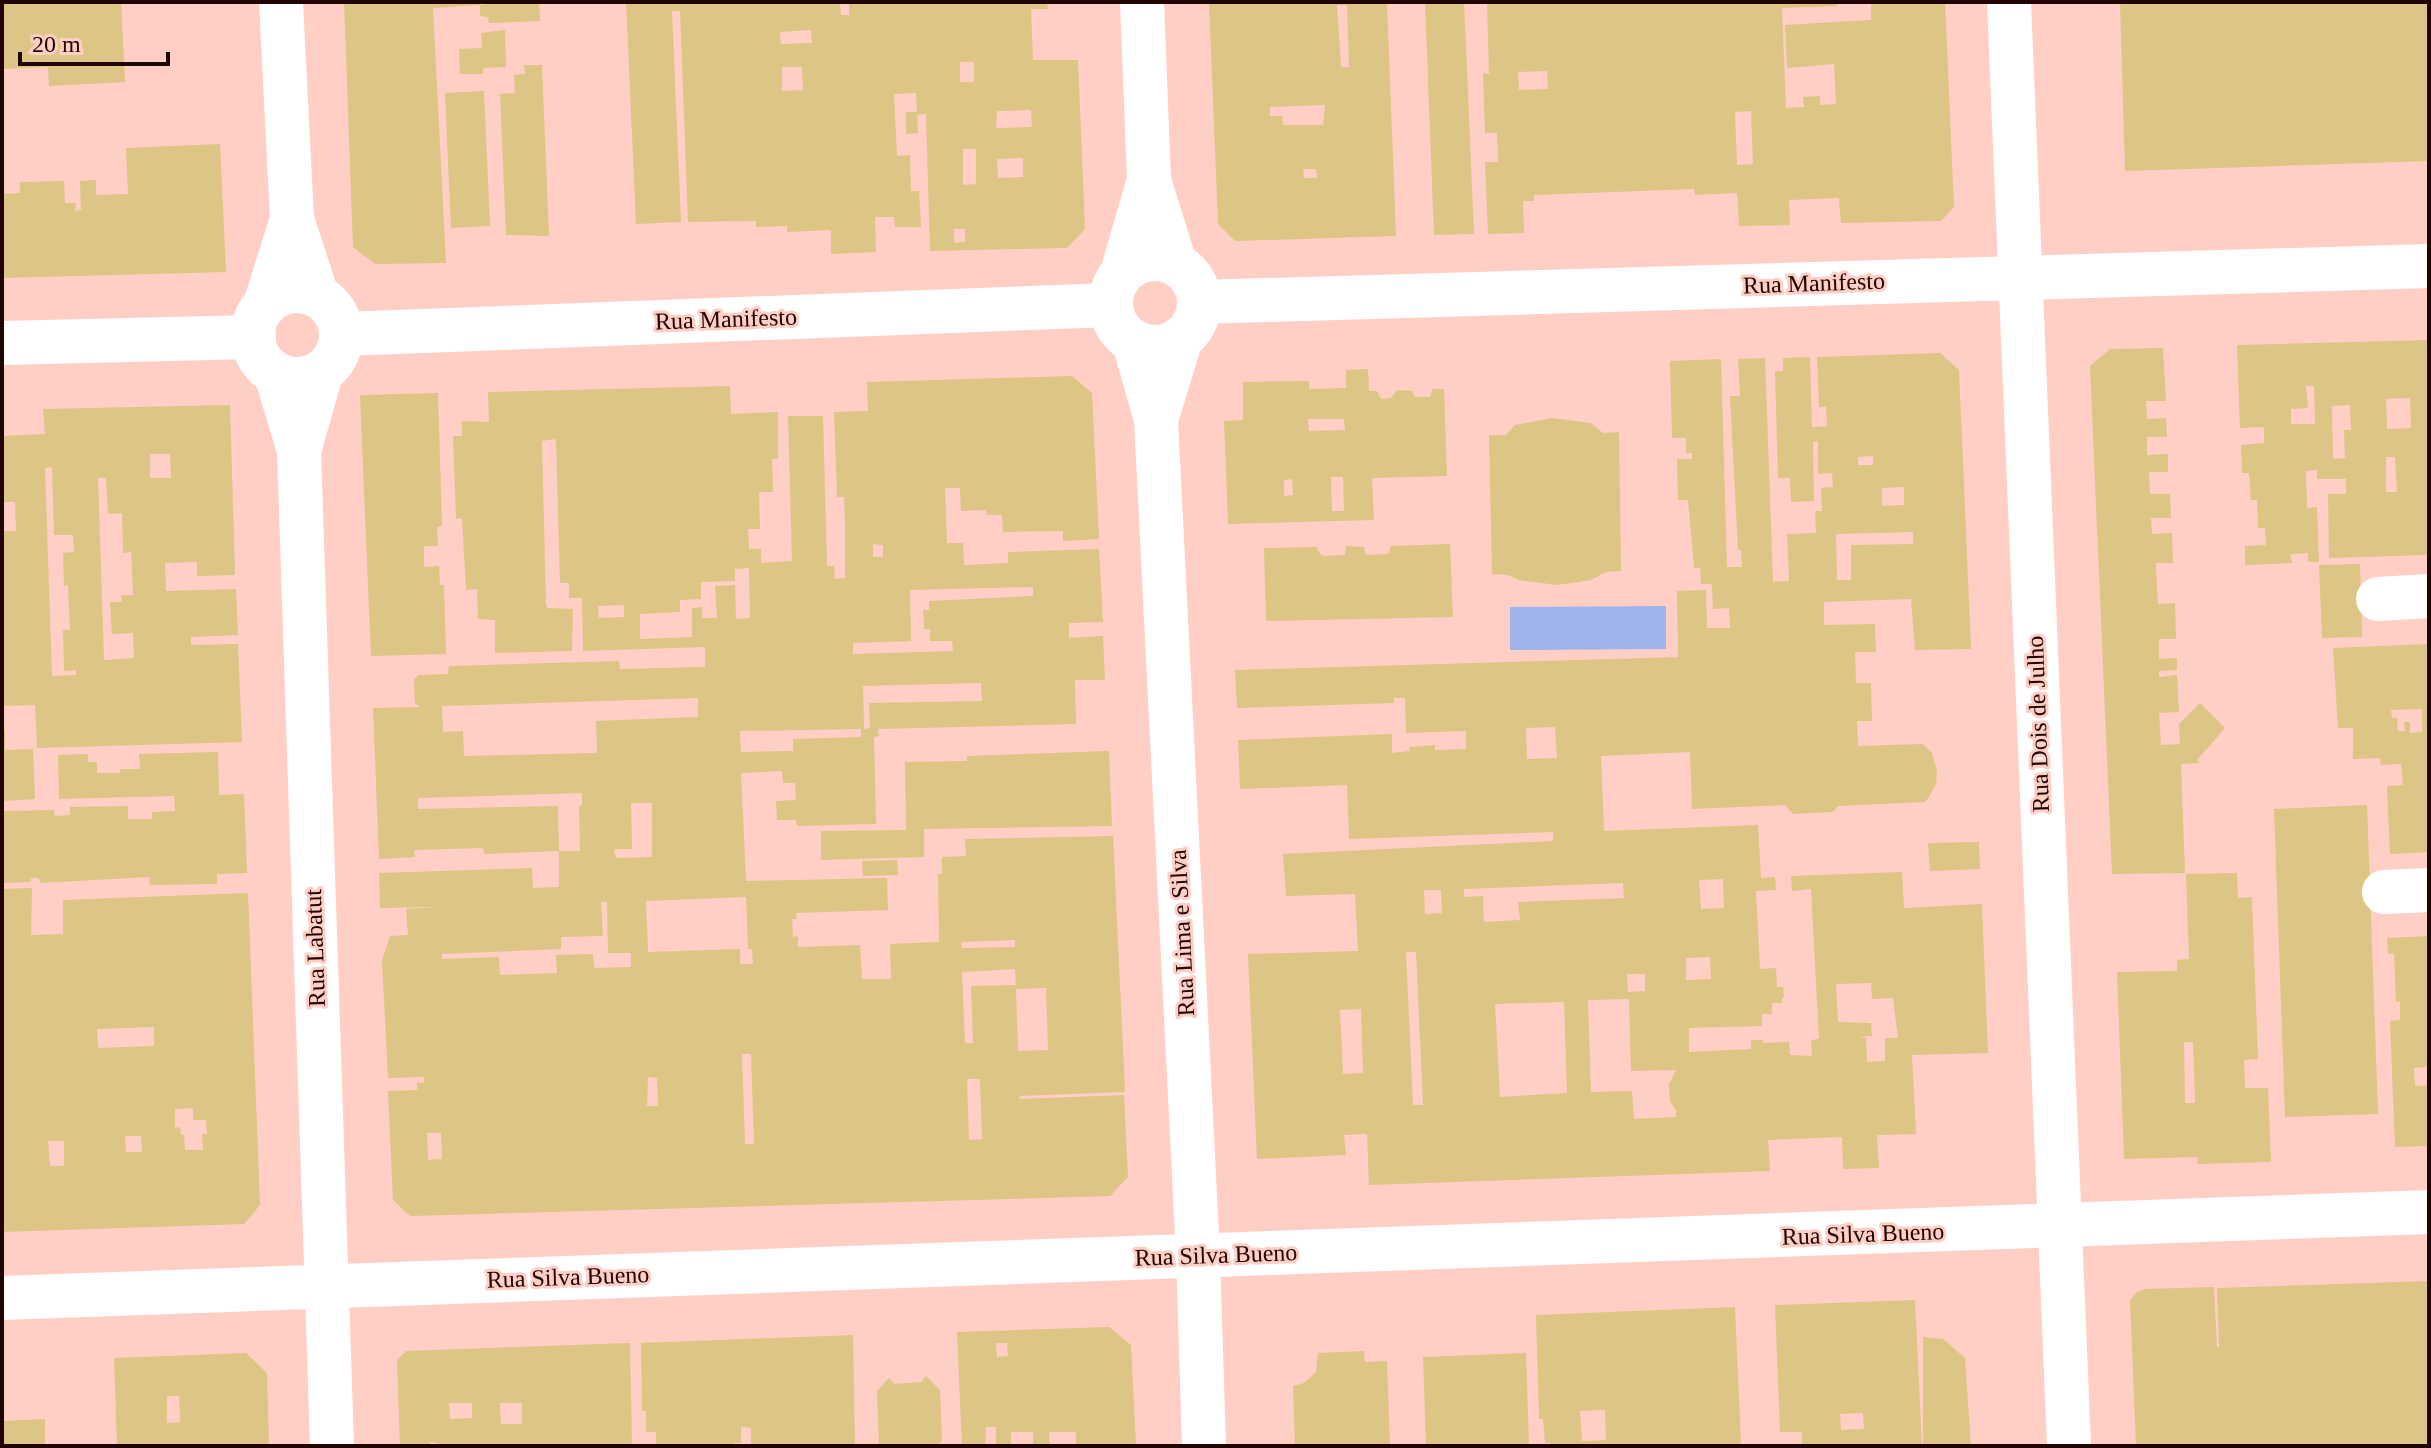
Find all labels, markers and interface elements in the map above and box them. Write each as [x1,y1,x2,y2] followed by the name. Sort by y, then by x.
[20,16,168,66] scale bar
[32,31,81,57] text: 20 m
[1743,268,1885,298] street label: Rua Manifesto
[655,304,797,334] street label: Rua Manifesto
[2022,635,2054,813] street label: Rua Dois de Julho
[1165,848,1199,1017] street label: Rua Lima e Silva
[300,888,330,1007] street label: Rua Labatut
[1781,1218,1945,1250] street label: Rua Silva Bueno
[1134,1239,1298,1271] street label: Rua Silva Bueno
[486,1261,650,1293] street label: Rua Silva Bueno

